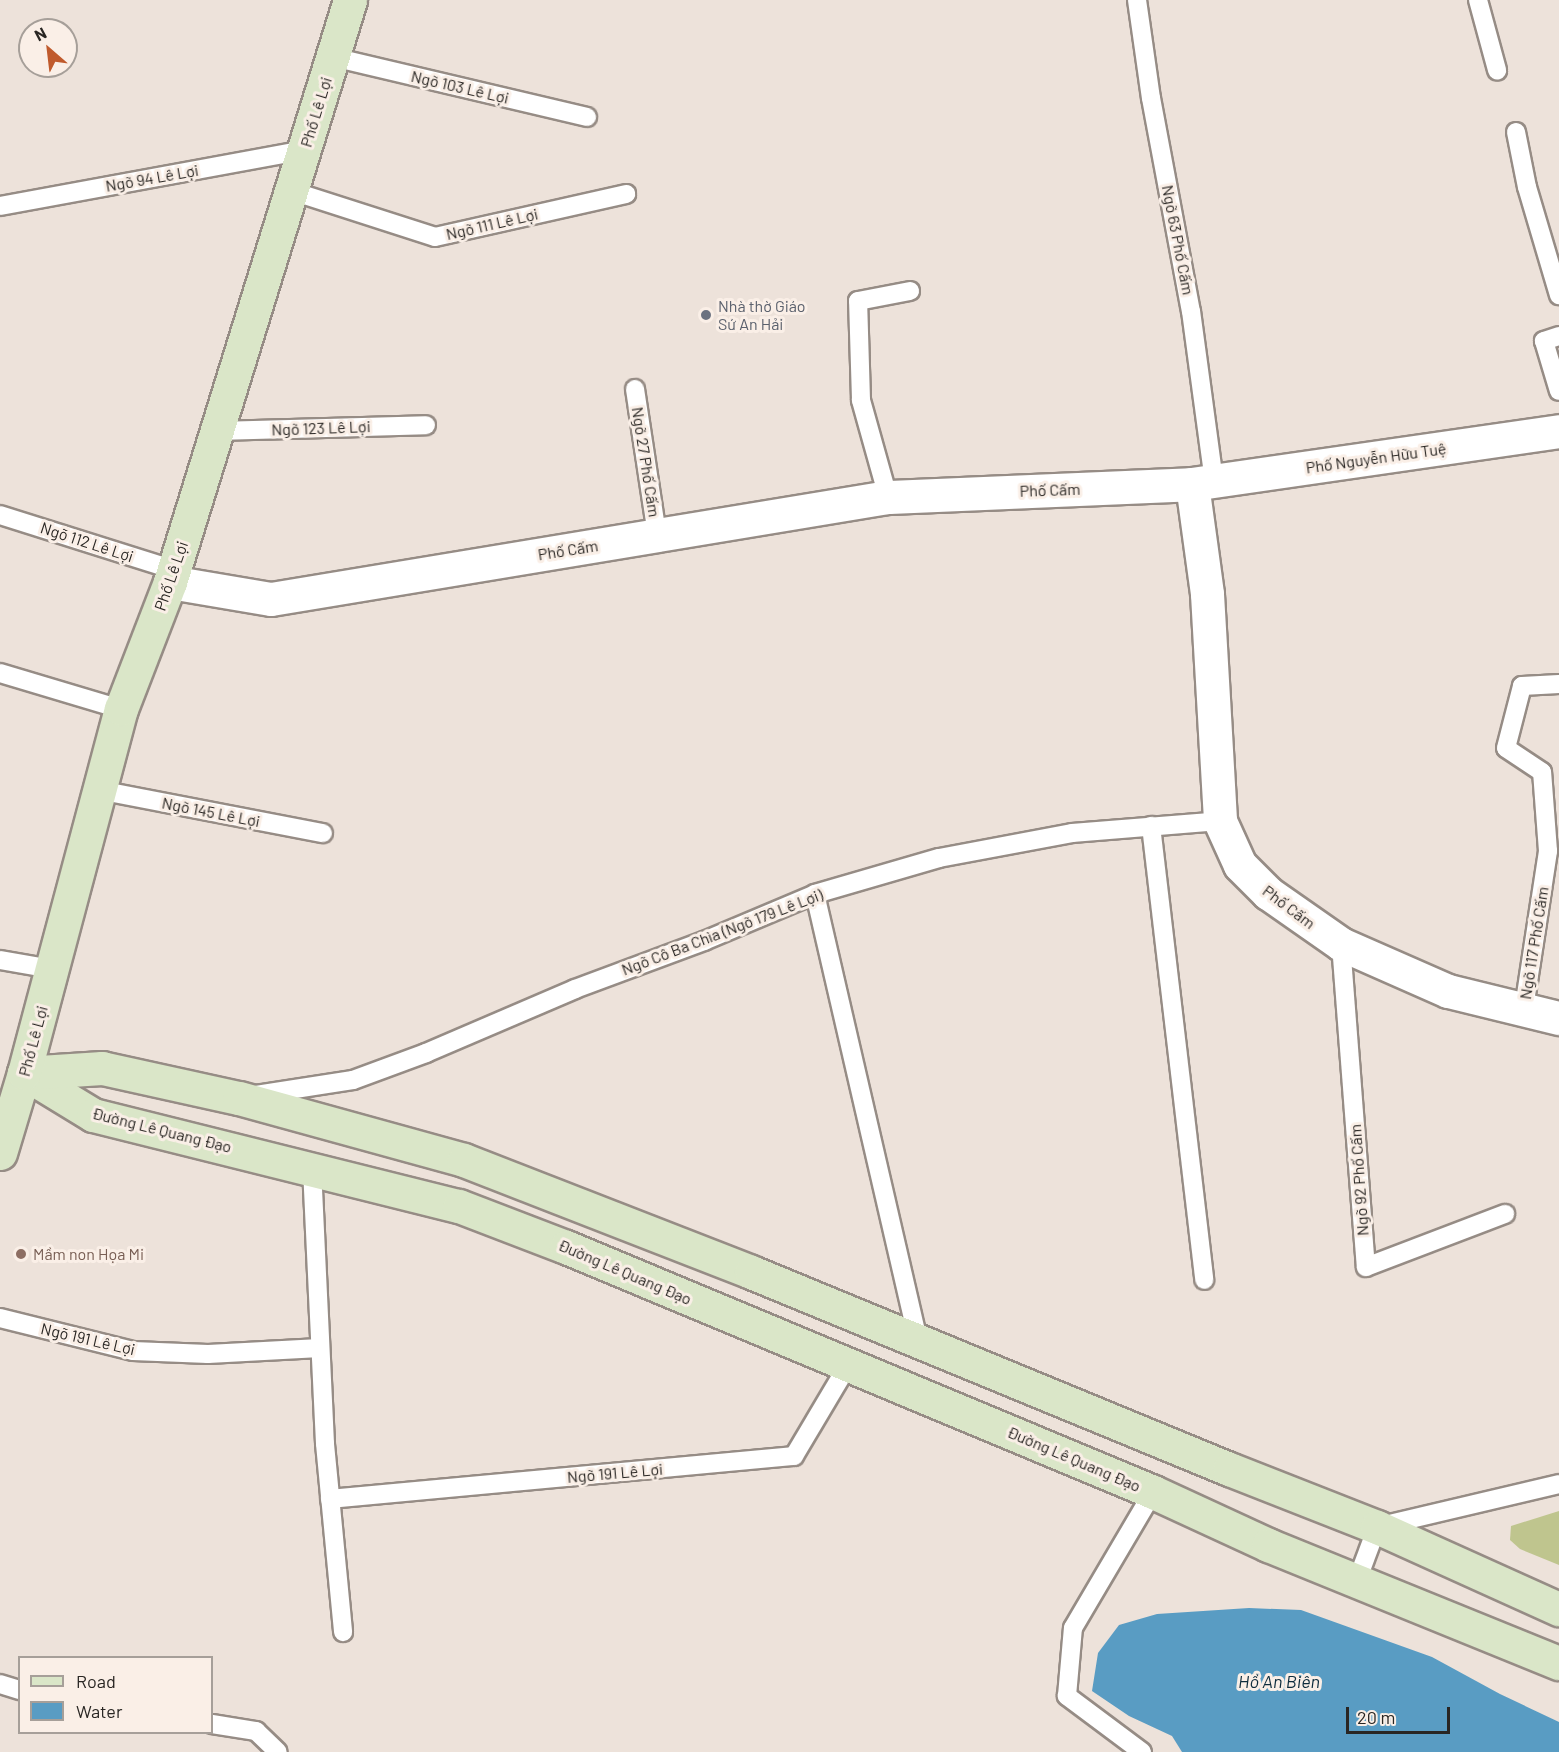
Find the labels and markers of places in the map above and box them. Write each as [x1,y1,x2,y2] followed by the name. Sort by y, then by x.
[718,296,806,334] place label: Nhà thờ Giáo Sứ An Hải
[699,308,713,322] marker: Nhà thờ Giáo Sứ An Hải
[33,1244,144,1264] place label: Mầm non Họa Mi
[14,1247,28,1261] marker: Mầm non Họa Mi

